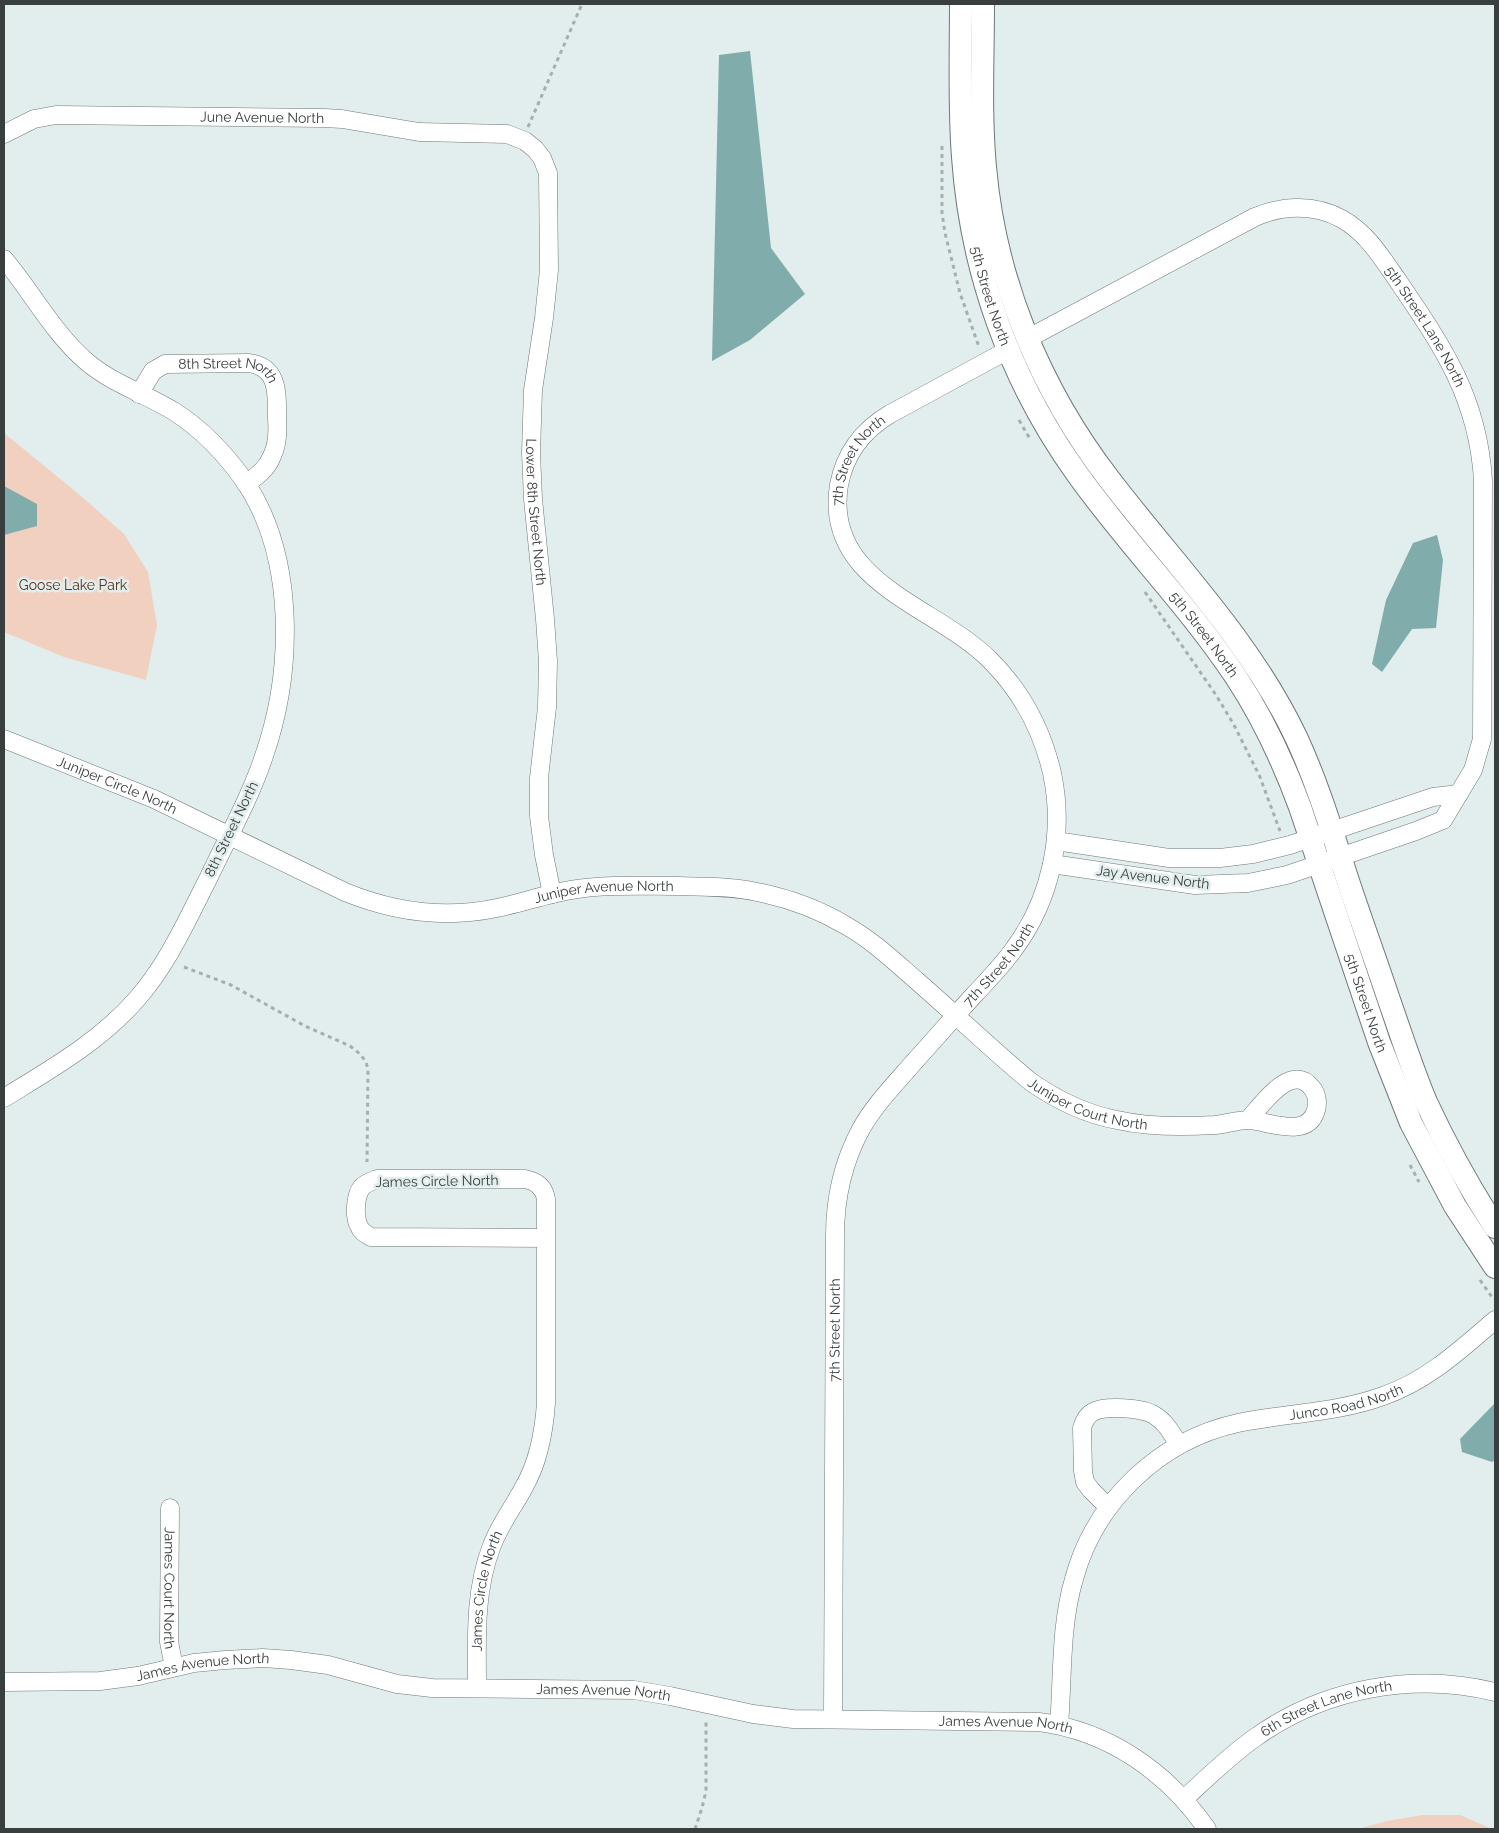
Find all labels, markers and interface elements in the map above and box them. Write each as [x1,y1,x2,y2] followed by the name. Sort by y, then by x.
[200,109,324,126] street label: June Avenue North
[968,245,1014,348] street label: 5th Street North
[1382,263,1468,389] street label: 5th Street Lane North
[178,355,281,385] street label: 8th Street North
[829,412,888,506] street label: 7th Street North
[523,438,550,586] street label: Lower 8th Street North
[19,577,128,593] park label: Goose Lake Park
[1167,588,1242,680] street label: 5th Street North
[55,753,180,817] street label: Juniper Circle North
[201,779,261,879] street label: 8th Street North
[1096,862,1210,892] street label: Jay Avenue North
[532,878,674,906] street label: Juniper Avenue North
[960,920,1037,1010] street label: 7th Street North
[1342,951,1390,1055] street label: 5th Street North
[1025,1074,1149,1133] street label: Juniper Court North
[375,1172,499,1190] street label: James Circle North
[826,1278,843,1382] street label: 7th Street North
[1288,1381,1406,1423] street label: Junco Road North
[161,1527,178,1650] street label: James Court North
[469,1528,505,1652] street label: James Circle North
[134,1650,270,1684] street label: James Avenue North
[1257,1677,1393,1740] street label: 6th Street Lane North
[536,1681,672,1704] street label: James Avenue North
[938,1713,1075,1737] street label: James Avenue North

